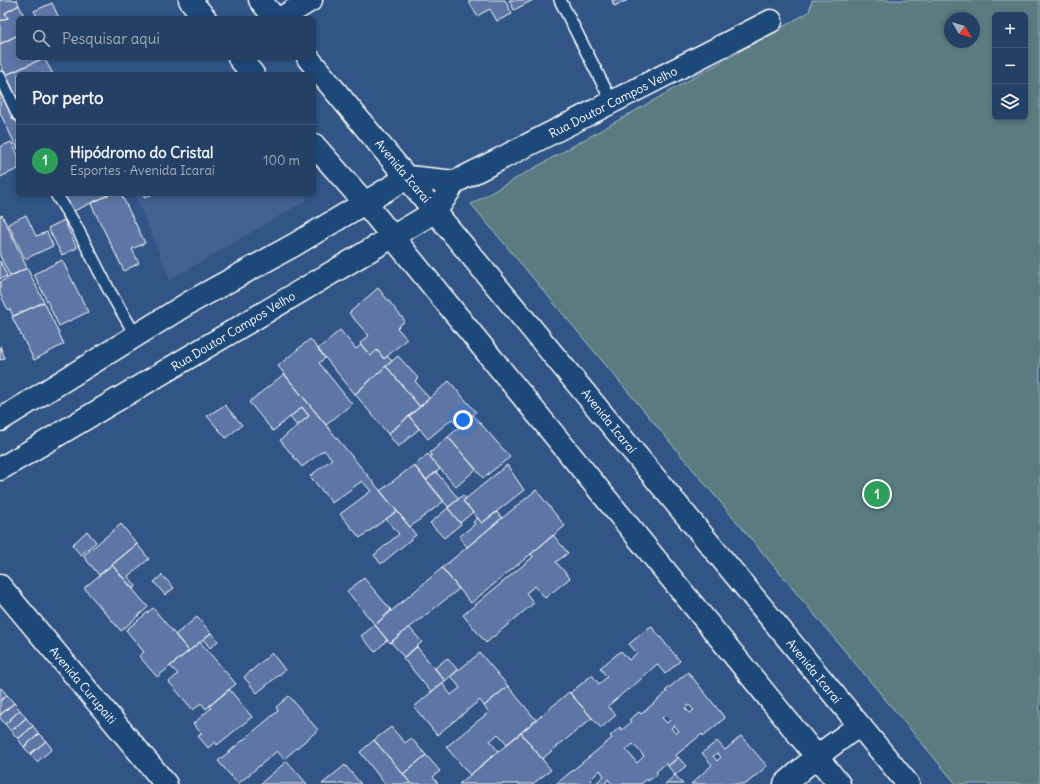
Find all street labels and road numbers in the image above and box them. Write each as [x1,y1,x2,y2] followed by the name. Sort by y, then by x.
[546,63,680,141] street label: Rua Doutor Campos Velho
[372,136,434,206] street label: Avenida Icaraí
[168,288,298,374] street label: Rua Doutor Campos Velho
[578,386,640,456] street label: Avenida Icaraí
[783,636,845,706] street label: Avenida Icaraí
[46,643,120,727] street label: Avenida Curupaiti

